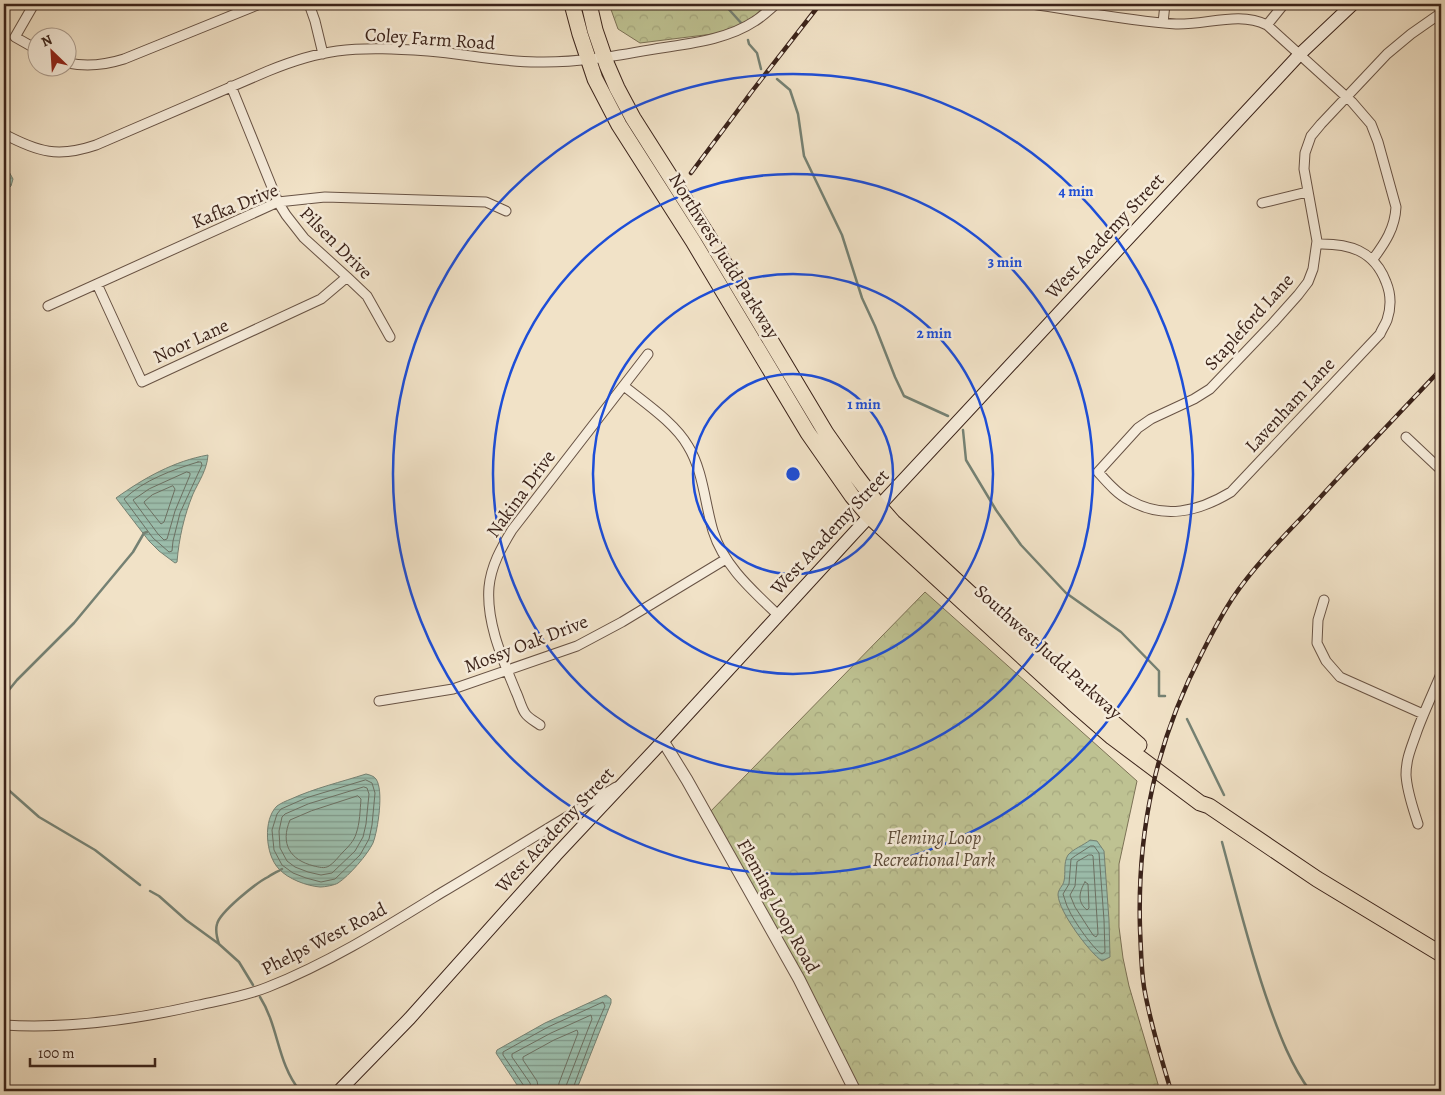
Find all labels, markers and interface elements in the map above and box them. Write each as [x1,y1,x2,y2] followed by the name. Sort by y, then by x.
[364,21,497,57] street label: Coley Farm Road
[28,28,78,78] north arrow
[38,30,55,51] text: N
[1039,167,1170,305] street label: West Academy Street
[662,168,786,344] street label: Northwest Judd Parkway
[188,177,282,235] street label: Kafka Drive
[1058,181,1094,201] text: 4 min
[294,201,378,285] street label: Pilsen Drive
[988,252,1023,272] text: 3 min
[1198,268,1300,376] street label: Stapleford Lane
[149,312,233,370] street label: Noor Lane
[916,323,952,343] text: 2 min
[1239,352,1341,458] street label: Lavenham Lane
[847,394,881,414] text: 1 min
[480,445,562,543] street label: Nakina Drive
[764,463,895,601] street label: West Academy Street
[784,465,802,483] centre of rings
[968,579,1128,726] street label: Southwest Judd Parkway
[460,608,592,680] street label: Mossy Oak Drive
[489,761,620,899] street label: West Academy Street
[872,825,996,873] park label: Fleming Loop Recreational Park
[730,834,826,978] street label: Fleming Loop Road
[257,896,392,982] street label: Phelps West Road
[30,1035,155,1067] scale bar
[38,1043,75,1063] text: 100 m

